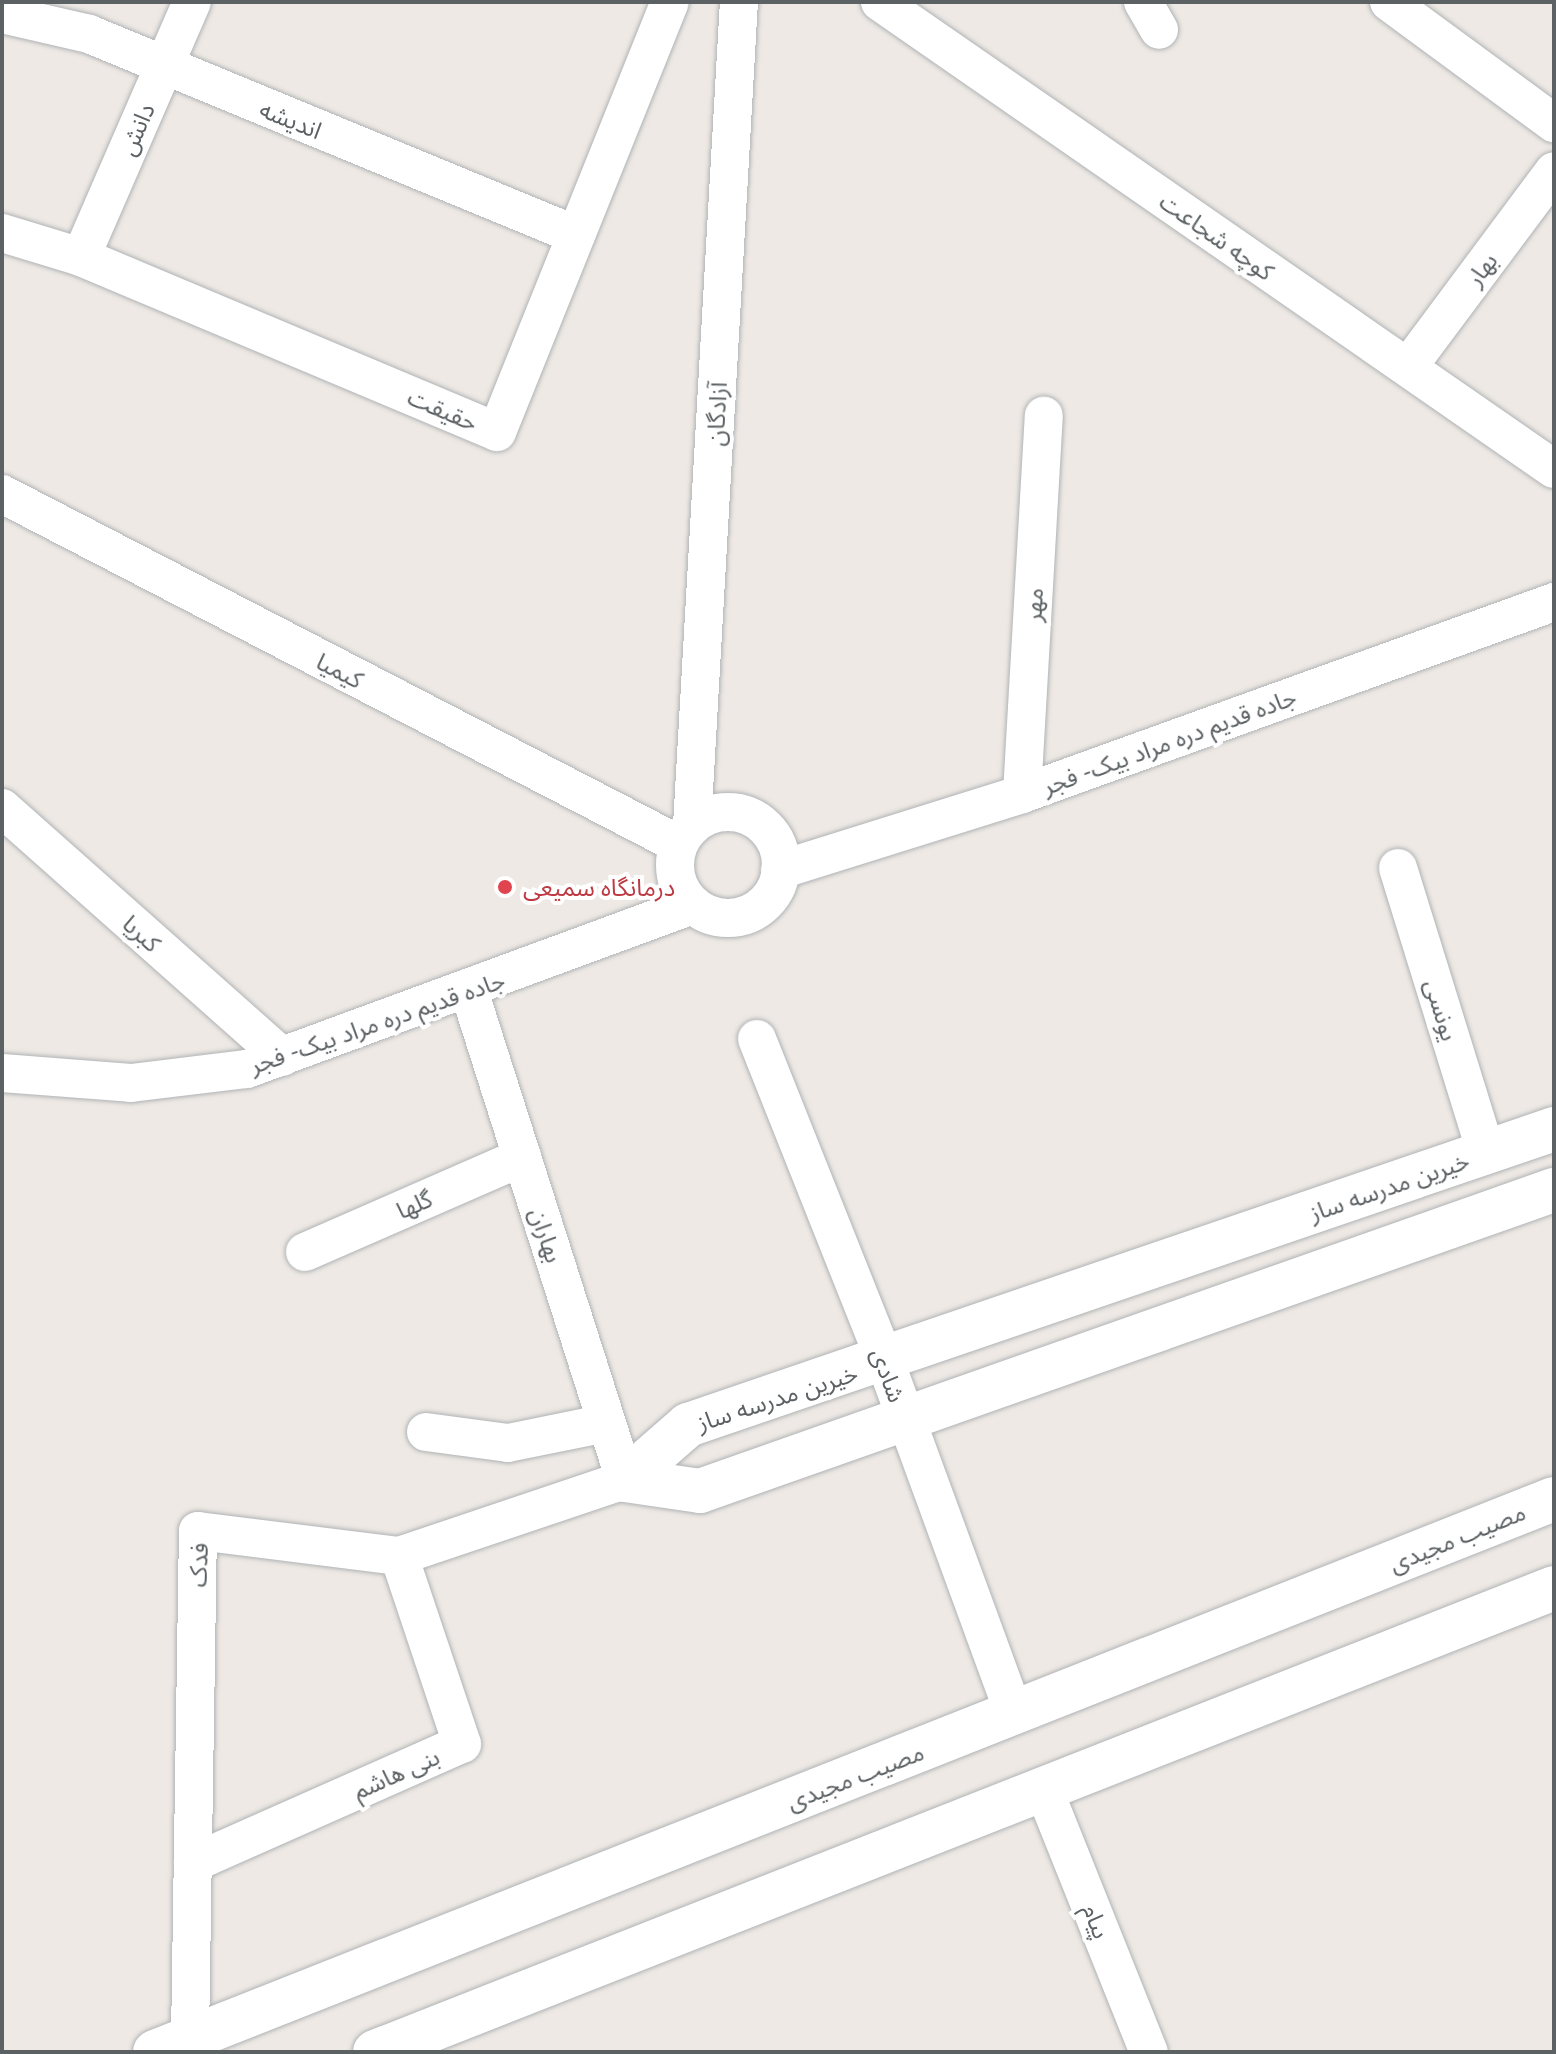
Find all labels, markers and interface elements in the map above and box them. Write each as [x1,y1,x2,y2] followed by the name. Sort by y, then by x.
[256,94,326,144] street label: اندیشه
[112,98,160,160] street label: دانش
[1154,186,1280,286] street label: کوچه شجاعت
[1459,247,1503,291] street label: بهار
[404,381,482,437] street label: حقیقت
[700,381,732,447] street label: آزادگان
[1018,587,1048,623] street label: مهر
[312,646,368,694] street label: کیمیا
[1038,682,1300,800] street label: جاده قدیم دره مراد بیک- فجر
[523,873,675,901] place label: درمانگاه سمیعی
[494,876,516,898] marker: درمانگاه سمیعی
[117,909,167,957] street label: کبریا
[246,965,508,1079] street label: جاده قدیم دره مراد بیک- فجر
[1419,976,1465,1044] street label: یونسی
[1305,1145,1473,1227] street label: خیرین مدرسه ساز
[392,1183,436,1225] street label: گلها
[525,1204,569,1266] street label: بهاران
[866,1344,912,1406] street label: شادی
[693,1357,861,1437] street label: خیرین مدرسه ساز
[1385,1497,1529,1577] street label: مصیب مجیدی
[183,1542,213,1588] street label: فدک
[782,1737,928,1815] street label: مصیب مجیدی
[348,1741,444,1805] street label: بنی هاشم
[1077,1900,1117,1942] street label: پیام

